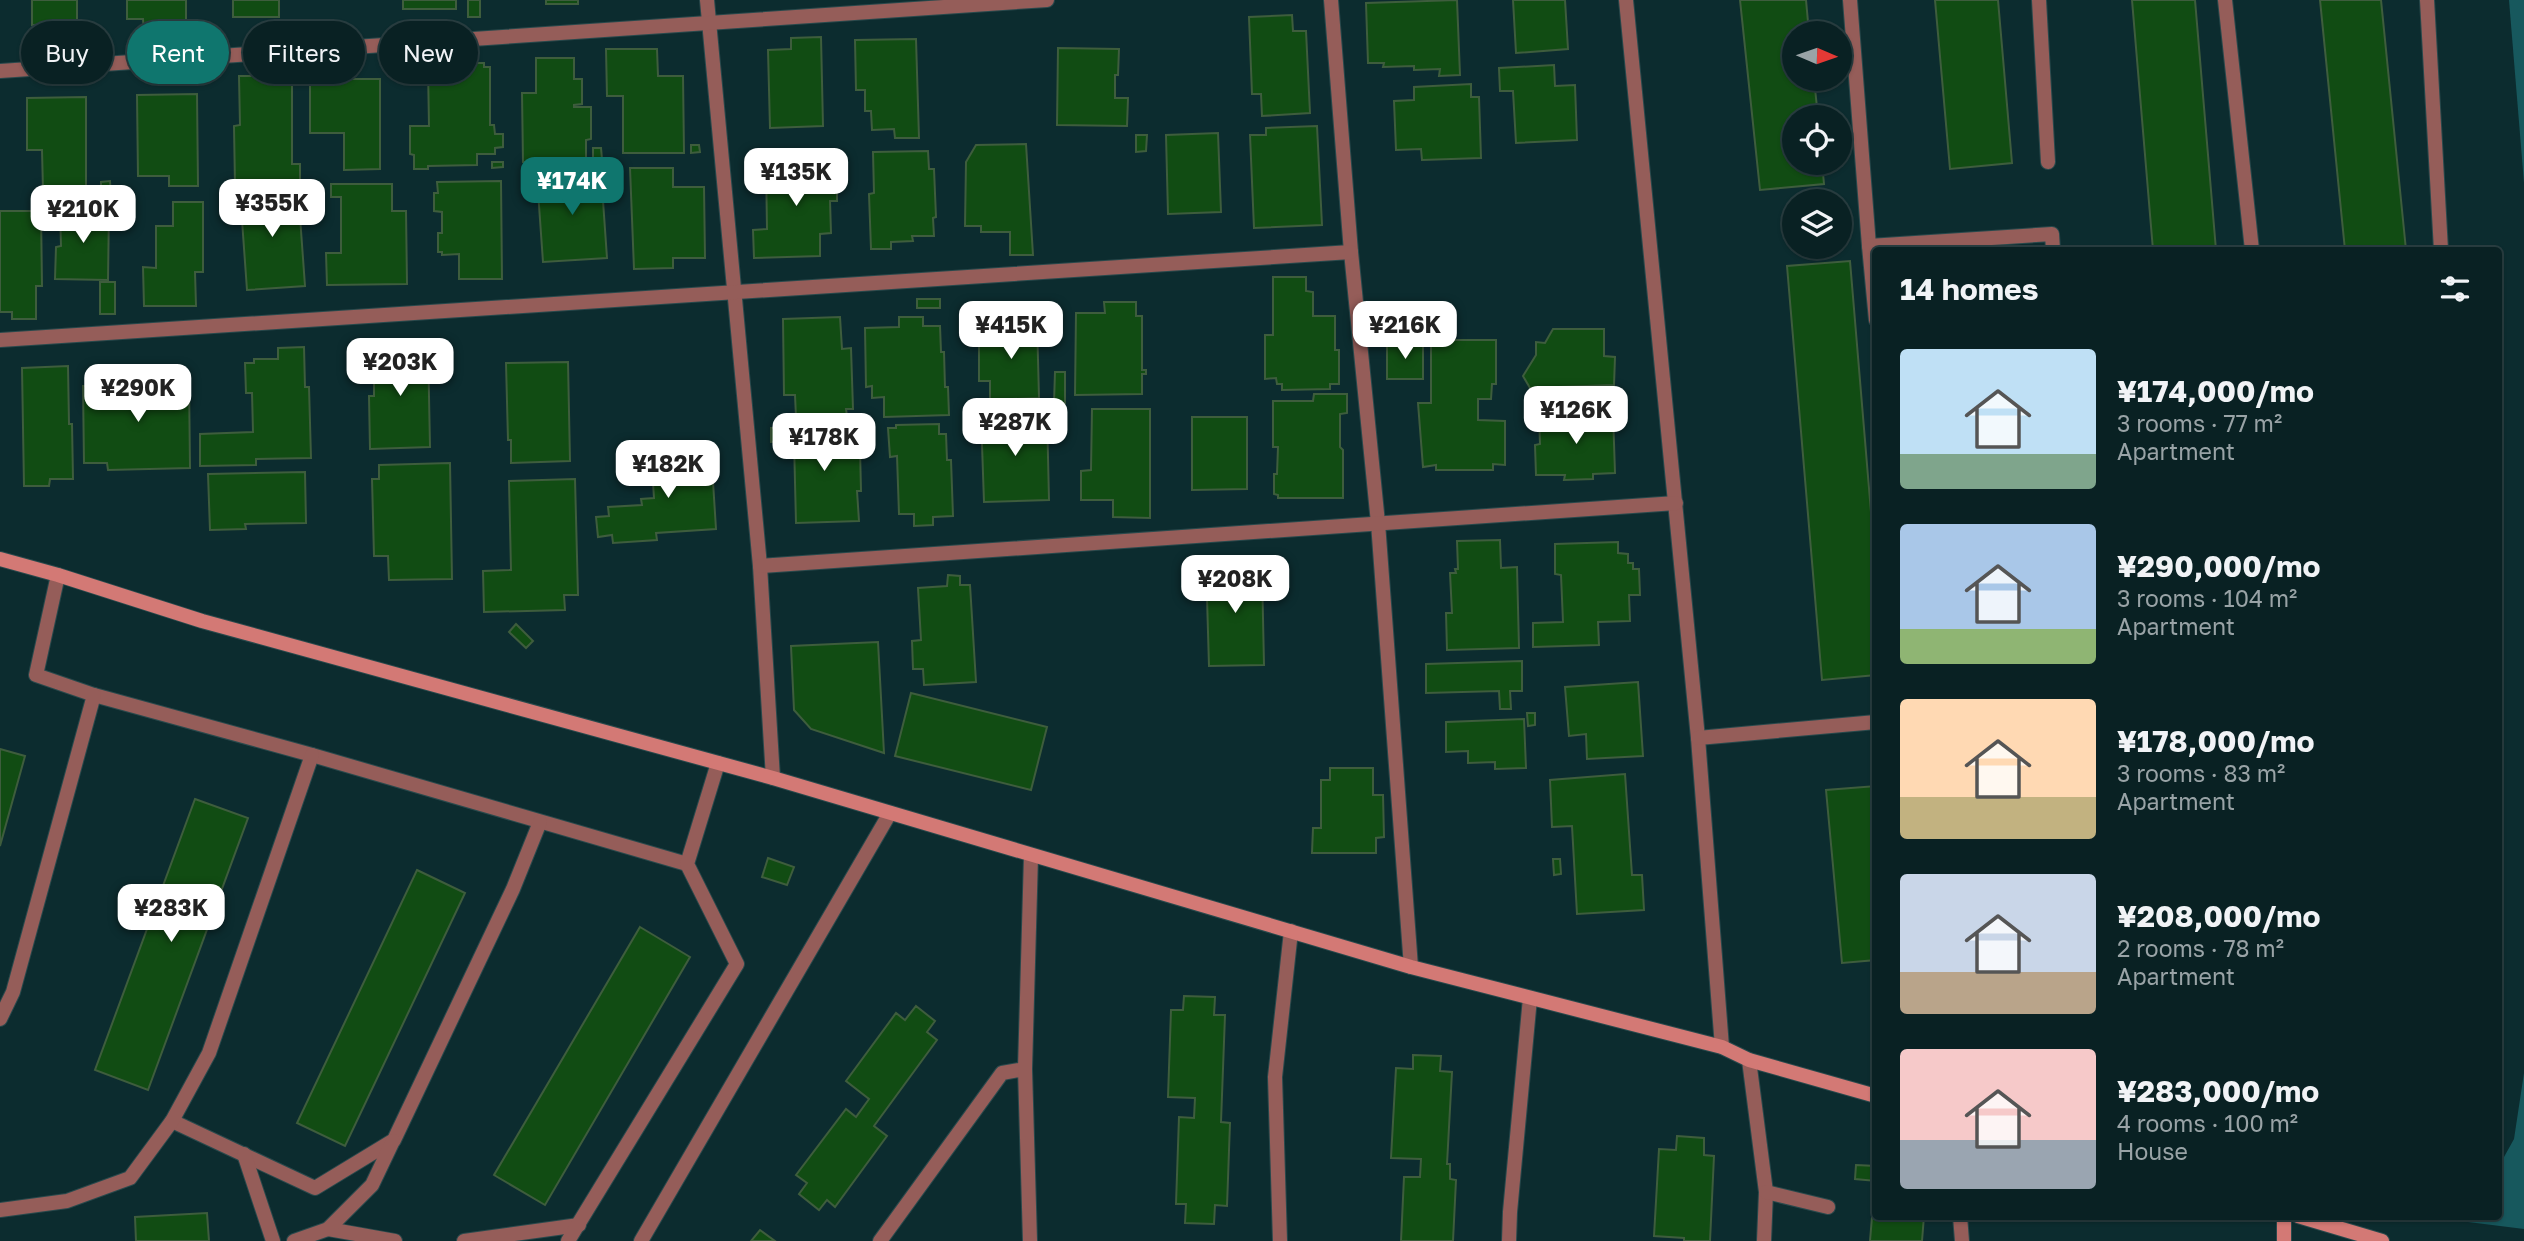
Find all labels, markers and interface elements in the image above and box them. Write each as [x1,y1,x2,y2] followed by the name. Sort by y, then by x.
[21,21,113,84] chip: Buy
[127,21,229,84] chip: Rent
[243,21,365,84] chip: Filters
[379,21,478,84] chip: New
[1782,21,1852,91] north arrow
[1782,21,1852,259] map controls
[1782,105,1852,175] button: locate
[747,148,845,208] pin: ¥135K
[760,157,832,185] text: ¥135K
[523,158,621,217] pin: ¥174K
[537,166,607,194] text: ¥174K
[223,180,321,239] pin: ¥355K
[34,186,132,245] pin: ¥210K
[235,188,309,216] text: ¥355K
[1782,189,1852,259] button: layers
[47,194,119,222] text: ¥210K
[2436,270,2474,308] icon: filters
[1900,271,2039,307] text: 14 homes
[962,302,1060,361] pin: ¥415K
[1356,302,1454,361] pin: ¥216K
[975,310,1047,338] text: ¥415K
[1369,310,1441,338] text: ¥216K
[351,338,449,398] pin: ¥203K
[363,347,437,375] text: ¥203K
[89,364,187,424] pin: ¥290K
[100,373,176,401] text: ¥290K
[2117,373,2314,409] text: ¥174,000/mo
[1956,377,2040,461] icon: home
[1527,386,1625,446] pin: ¥126K
[1540,395,1612,423] text: ¥126K
[966,398,1064,458] pin: ¥287K
[978,407,1052,435] text: ¥287K
[2117,409,2282,437] text: 3 rooms · 77 m²
[775,414,873,473] pin: ¥178K
[789,422,859,450] text: ¥178K
[2117,437,2235,465] text: Apartment
[619,440,717,500] pin: ¥182K
[632,449,704,477] text: ¥182K
[2117,548,2320,584] text: ¥290,000/mo
[1956,552,2040,636] icon: home
[1186,556,1284,615] pin: ¥208K
[1197,564,1273,592] text: ¥208K
[2117,584,2297,612] text: 3 rooms · 104 m²
[2117,612,2235,640] text: Apartment
[2117,723,2315,759] text: ¥178,000/mo
[1956,727,2040,811] icon: home
[2117,759,2285,787] text: 3 rooms · 83 m²
[2117,787,2235,815] text: Apartment
[122,884,220,944] pin: ¥283K
[134,893,208,921] text: ¥283K
[2117,898,2321,934] text: ¥208,000/mo
[1956,902,2040,986] icon: home
[2117,934,2284,962] text: 2 rooms · 78 m²
[2117,962,2235,990] text: Apartment
[2117,1073,2319,1109] text: ¥283,000/mo
[1956,1077,2040,1161] icon: home
[2117,1109,2298,1137] text: 4 rooms · 100 m²
[2117,1137,2188,1165] text: House

